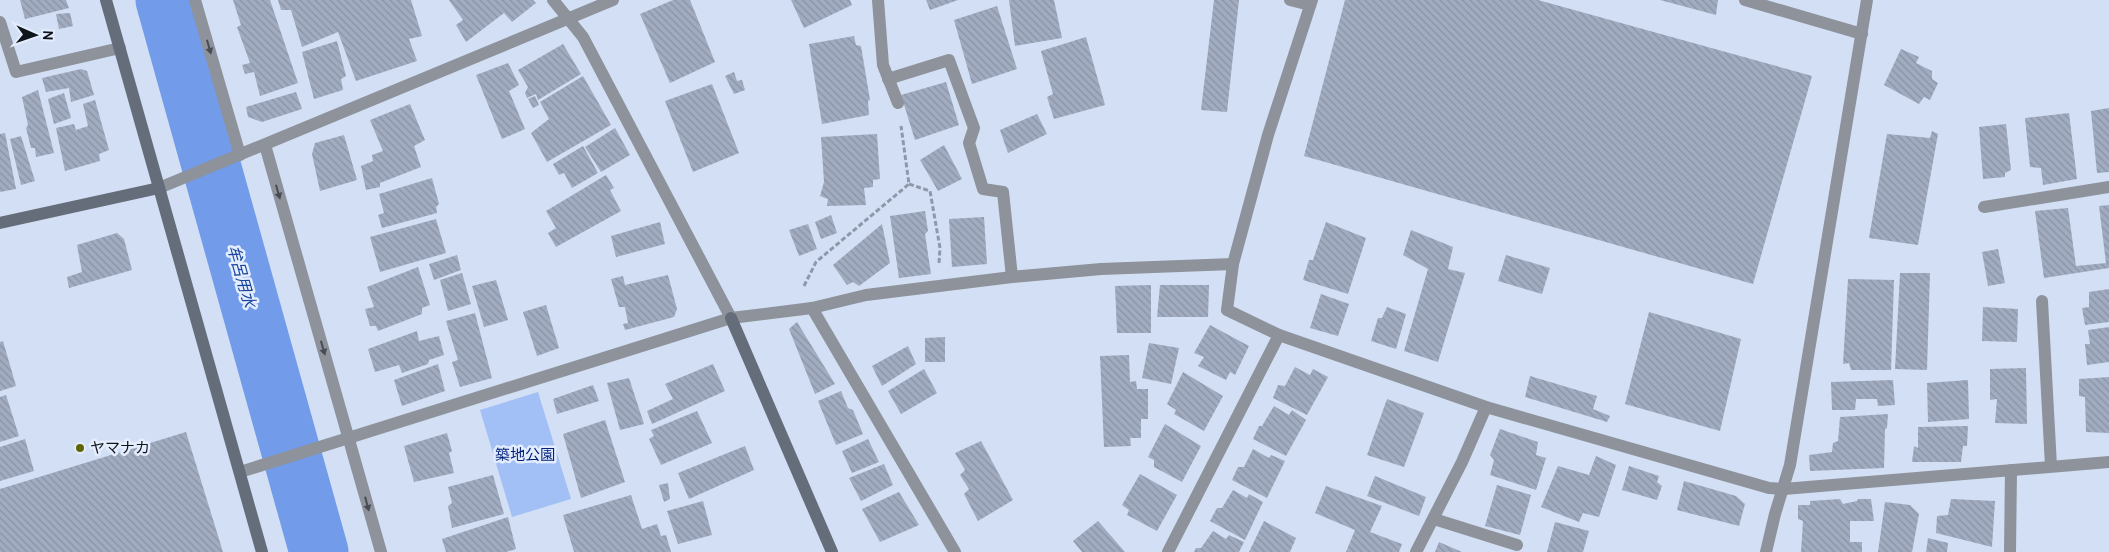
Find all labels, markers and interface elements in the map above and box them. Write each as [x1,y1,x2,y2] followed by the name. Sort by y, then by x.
[10,10,60,60] north arrow
[39,30,57,41] text: N
[206,39,214,54] one-way arrow
[274,184,282,199] one-way arrow
[224,243,260,311] water label: 牟呂用水
[319,340,327,356] one-way arrow
[90,439,150,457] place label: ヤマナカ
[74,442,86,454] marker: ヤマナカ
[495,446,555,464] park label: 築地公園
[364,497,372,512] one-way arrow

